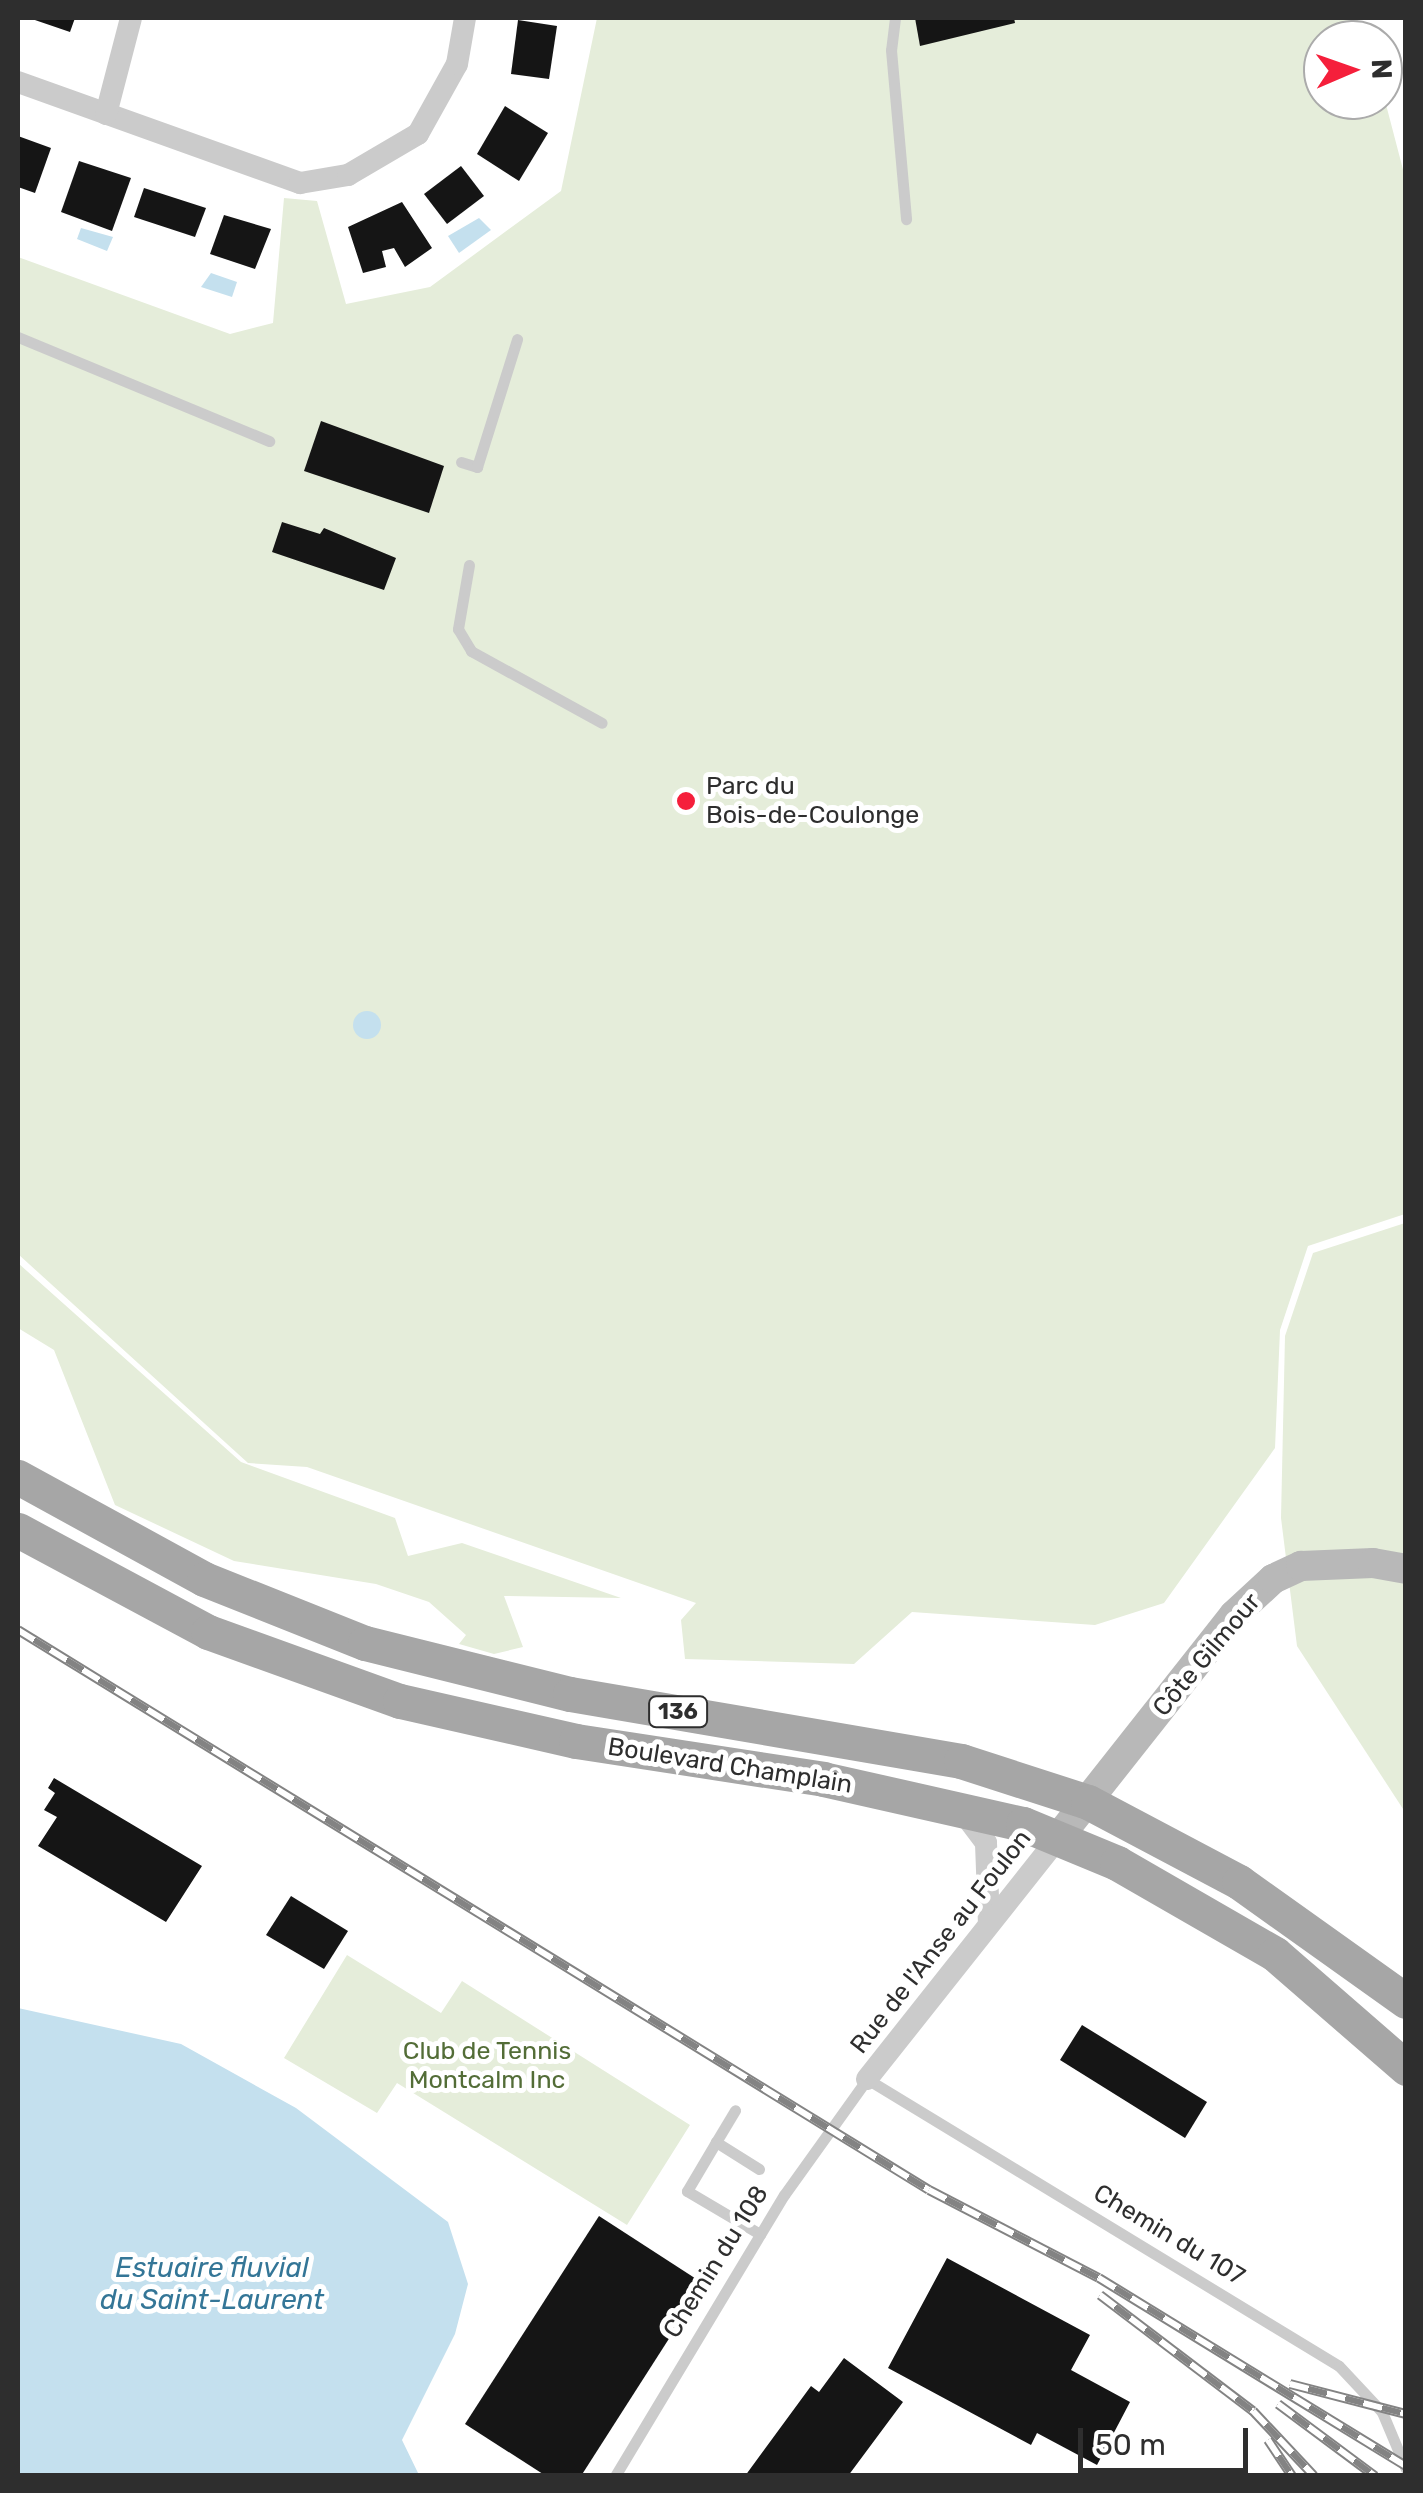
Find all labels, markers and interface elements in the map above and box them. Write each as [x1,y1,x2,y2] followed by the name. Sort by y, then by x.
[1303,20,1403,120] north arrow
[1365,58,1398,80] text: N
[706,772,919,831] place label: Parc du Bois-de-Coulonge
[675,790,697,812] marker: Parc du Bois-de-Coulonge
[1147,1588,1267,1722] street label: Côte Gilmour
[648,1695,708,1729] road number: 136
[606,1732,854,1800] street label: Boulevard Champlain
[844,1824,1038,2060] street label: Rue de l'Anse au Foulon
[403,2037,571,2096] park label: Club de Tennis Montcalm Inc
[1088,2178,1250,2292] street label: Chemin du 107
[657,2180,775,2344] street label: Chemin du 108
[100,2251,324,2317] water label: Estuaire fluvial du Saint-Laurent
[1083,2408,1253,2470] scale bar
[1095,2427,1166,2463] text: 50 m

